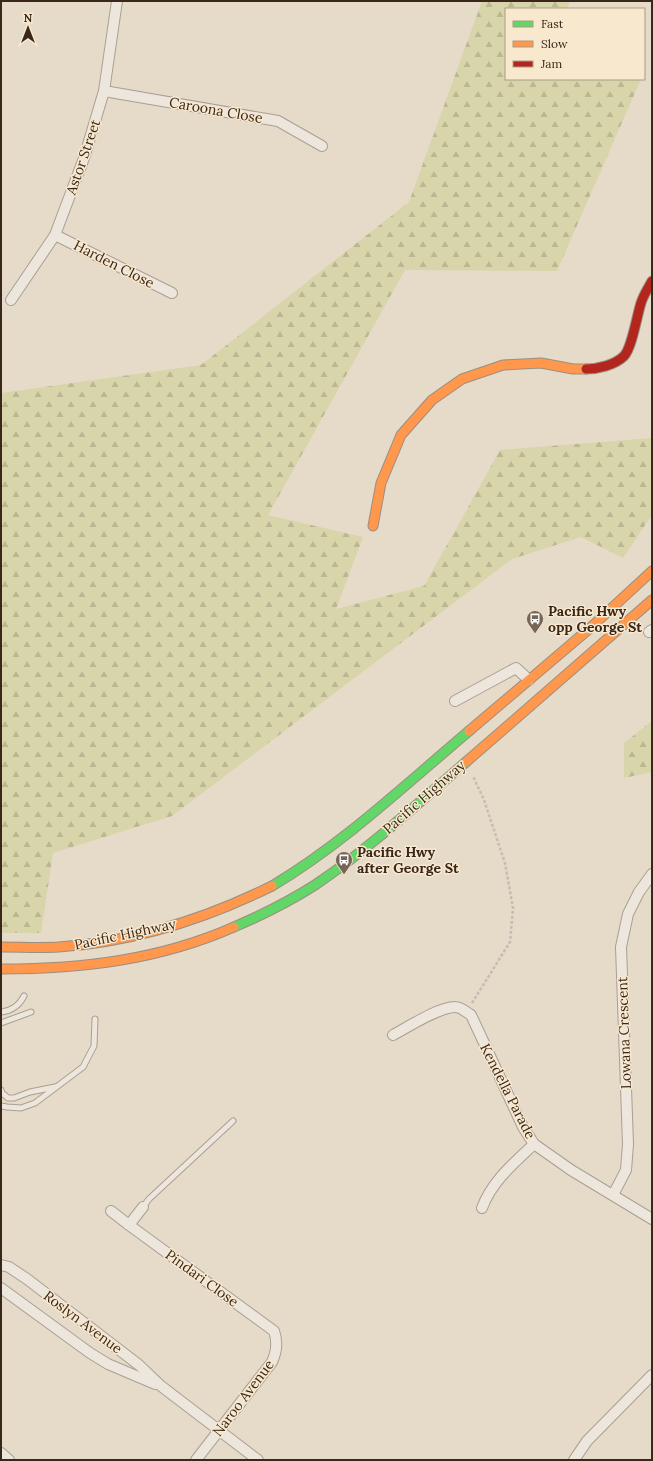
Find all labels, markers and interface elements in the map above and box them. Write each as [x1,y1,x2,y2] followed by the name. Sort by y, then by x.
[8,8,48,48] north arrow
[505,8,645,80] legend
[24,11,33,25] text: N
[541,16,564,31] text: Fast
[541,36,568,51] text: Slow
[540,56,562,71] text: Jam
[168,93,265,127] street label: Caroona Close
[61,117,104,198] street label: Astor Street
[71,236,158,292] street label: Harden Close
[548,602,642,636] place label: Pacific Hwy opp George St
[525,609,545,634] bus stop icon: Pacific Hwy opp George St
[379,756,469,838] street label: Pacific Highway
[357,843,459,877] place label: Pacific Hwy after George St
[334,850,354,875] bus stop icon: Pacific Hwy after George St
[72,914,178,954] street label: Pacific Highway
[613,976,635,1089] street label: Lowana Crescent
[476,1040,540,1142] street label: Kendella Parade
[162,1245,242,1311] street label: Pindari Close
[40,1286,126,1358] street label: Roslyn Avenue
[208,1356,278,1440] street label: Naroo Avenue

